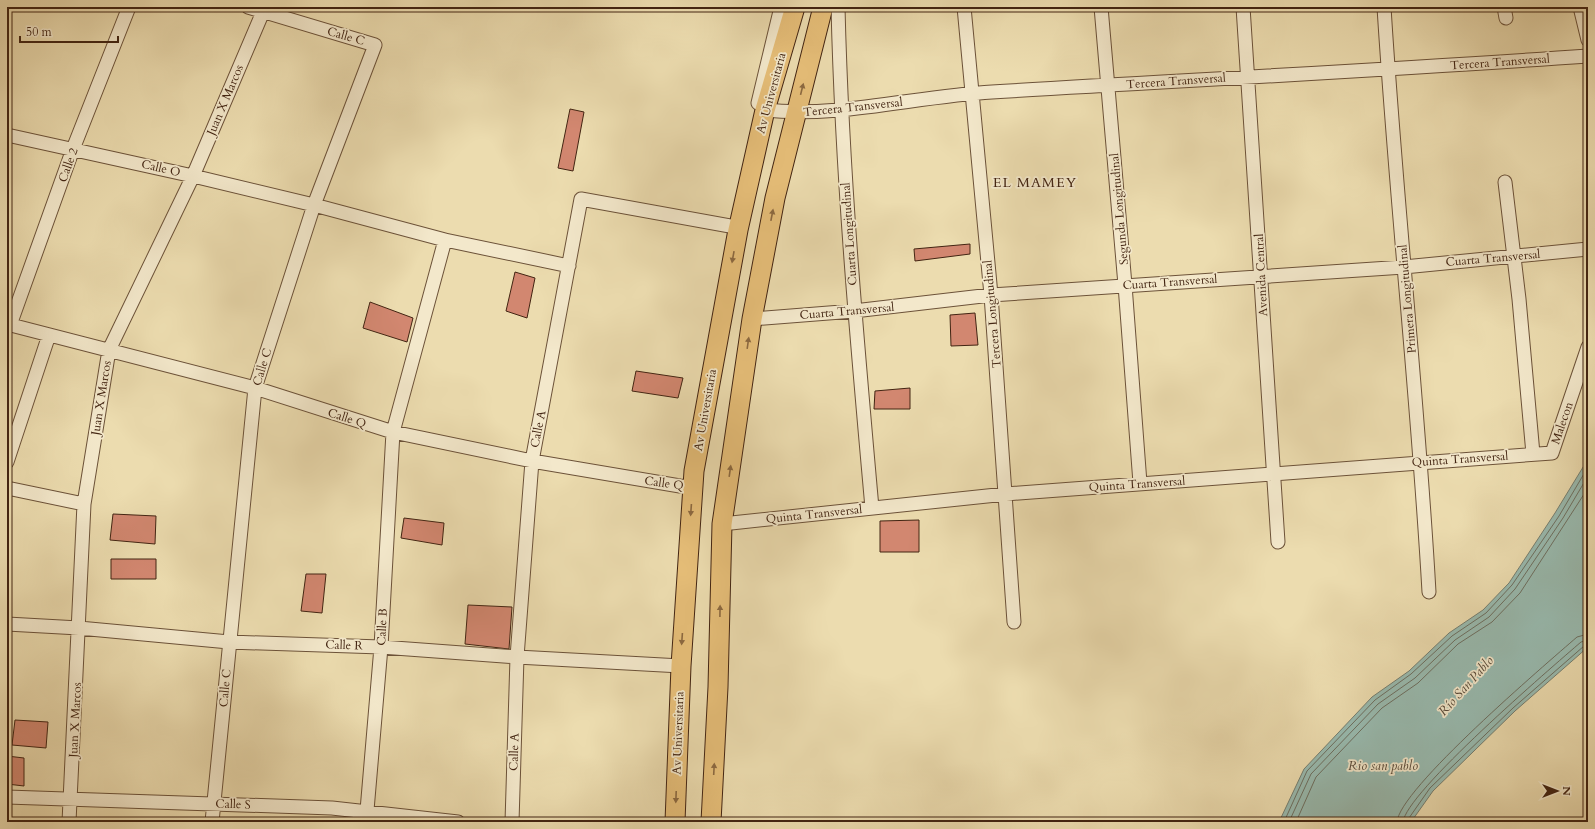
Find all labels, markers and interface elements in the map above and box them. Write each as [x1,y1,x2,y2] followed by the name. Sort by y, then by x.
[20,18,118,44] scale bar
[325,23,367,49] street label: Calle C
[26,24,53,40] text: 50 m
[753,50,790,135] street label: Av Universitaria
[1450,51,1550,73] street label: Tercera Transversal
[202,62,247,140] street label: Juan X Marcos
[1126,70,1226,92] street label: Tercera Transversal
[800,82,806,95] one-way arrow
[803,94,903,120] street label: Tercera Transversal
[54,146,82,184] street label: Calle 2
[1106,152,1132,266] street label: Segunda Longitudinal
[140,156,182,180] street label: Calle O
[993,173,1077,192] district label: EL MAMEY
[837,182,861,286] street label: Cuarta Longitudinal
[769,209,775,221] one-way arrow
[1251,233,1271,317] street label: Avenida Central
[1394,244,1420,354] street label: Primera Longitudinal
[1445,246,1541,270] street label: Cuarta Transversal
[729,251,735,263] one-way arrow
[979,259,1005,369] street label: Tercera Longitudinal
[1122,271,1218,293] street label: Cuarta Transversal
[799,299,895,323] street label: Cuarta Transversal
[745,337,751,349] one-way arrow
[249,346,275,388] street label: Calle C
[87,360,115,438] street label: Juan X Marcos
[690,367,720,452] street label: Av Universitaria
[1547,400,1577,446] street label: Malecon
[326,404,368,432] street label: Calle Q
[527,409,550,449] street label: Calle A
[1411,448,1509,470] street label: Quinta Transversal
[727,465,733,477] one-way arrow
[643,472,685,494] street label: Calle Q
[1088,473,1186,495] street label: Quinta Transversal
[765,501,863,527] street label: Quinta Transversal
[688,504,695,516] one-way arrow
[717,604,723,617] one-way arrow
[373,608,391,646] street label: Calle B
[679,633,686,645] one-way arrow
[325,636,364,654] street label: Calle R
[1434,652,1498,720] water label: Río San Pablo
[215,668,235,708] street label: Calle C
[65,682,85,760] street label: Juan X Marcos
[669,690,687,775] street label: Av Universitaria
[505,732,523,771] street label: Calle A
[1348,757,1418,775] water label: Rio san pablo
[711,762,717,775] one-way arrow
[1537,771,1577,811] north arrow
[1559,786,1574,796] text: N
[673,791,679,804] one-way arrow
[215,795,251,813] street label: Calle S

